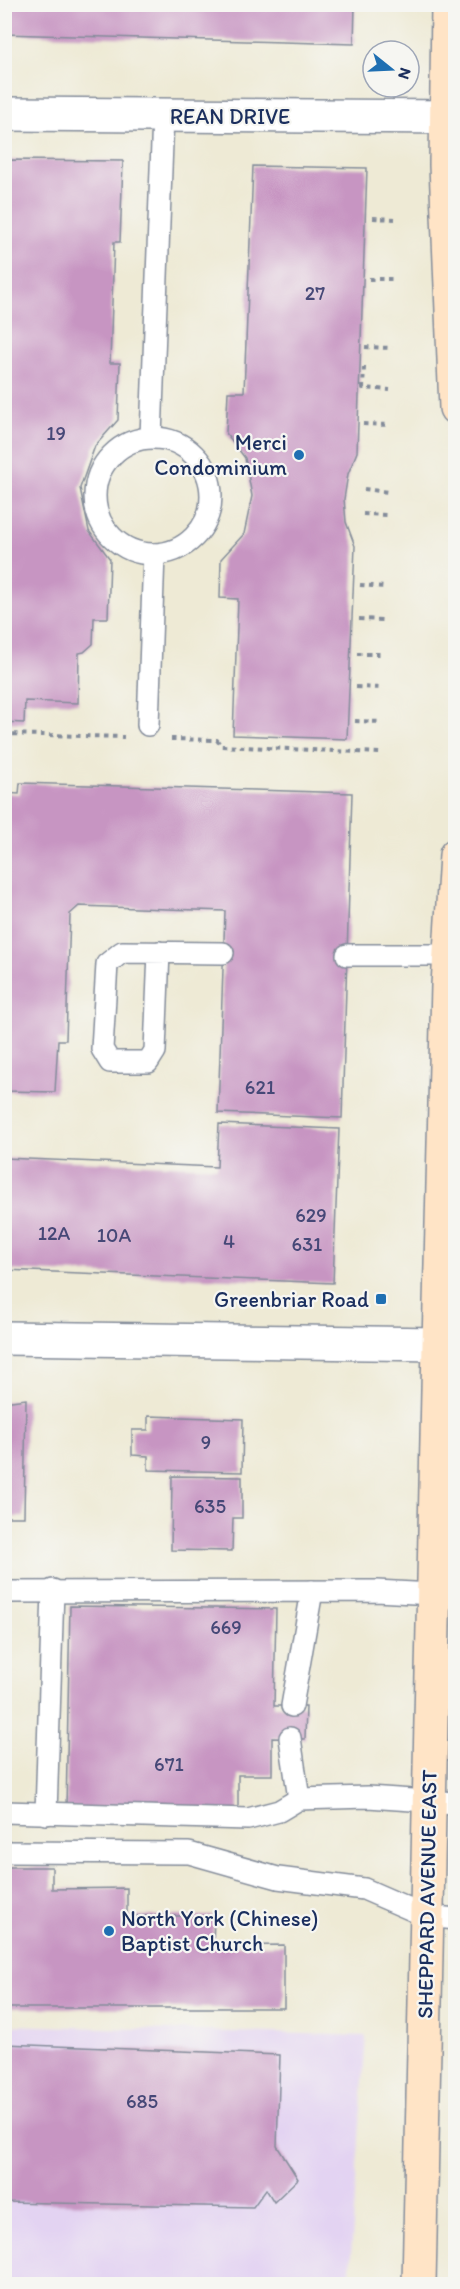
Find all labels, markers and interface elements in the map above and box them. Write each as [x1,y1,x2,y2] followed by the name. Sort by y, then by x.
[361,39,421,99] north arrow
[394,65,415,82] text: N
[170,103,290,130] street label: REAN DRIVE
[305,281,325,305] house number: 27
[46,421,66,445] house number: 19
[154,429,287,481] place label: Merci Condominium
[292,448,306,462] marker: Merci Condominium
[245,1075,275,1099] house number: 621
[295,1203,327,1227] house number: 629
[38,1221,70,1245] house number: 12A
[97,1223,131,1247] house number: 10A
[223,1229,235,1253] house number: 4
[292,1232,322,1256] house number: 631
[214,1286,369,1313] place label: Greenbriar Road
[374,1292,388,1306] marker: Greenbriar Road
[201,1430,211,1454] house number: 9
[194,1494,226,1518] house number: 635
[210,1615,242,1639] house number: 669
[154,1752,184,1776] house number: 671
[411,1769,443,2019] street label: SHEPPARD AVENUE EAST
[121,1905,318,1957] place label: North York (Chinese) Baptist Church
[102,1924,116,1938] marker: North York (Chinese) Baptist Church
[126,2089,158,2113] house number: 685

